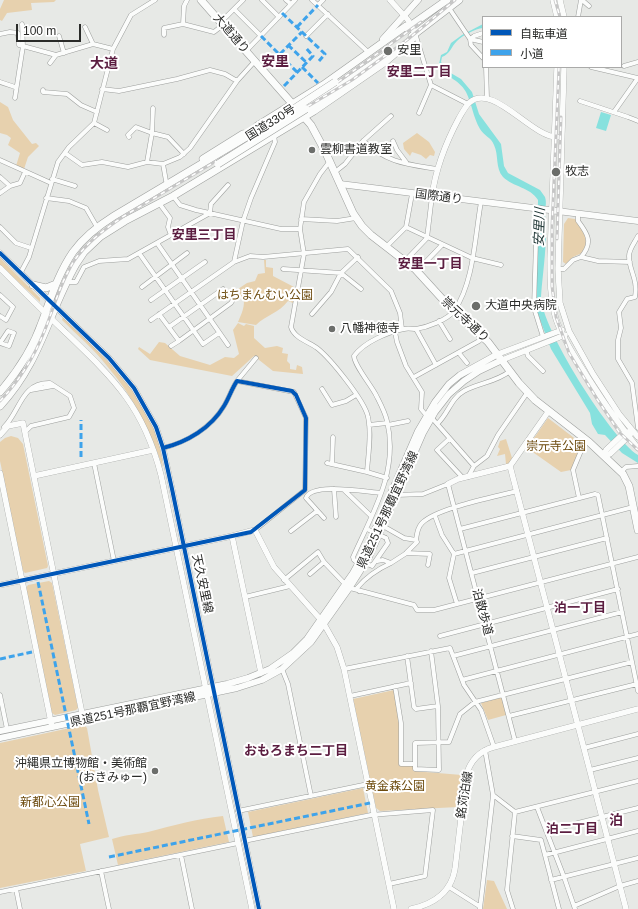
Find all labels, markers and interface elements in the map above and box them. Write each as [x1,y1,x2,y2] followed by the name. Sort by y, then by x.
[210,11,252,57] street label: 大道通り
[18,16,83,42] scale bar
[482,16,622,68] legend
[23,24,56,38] text: 100 m
[520,27,568,41] text: 自転車道
[397,44,421,58] place label: 安里
[382,45,394,57] marker: 安里
[520,47,544,61] text: 小道
[261,54,289,70] district label: 安里
[90,56,118,72] district label: 大道
[387,64,451,80] district label: 安里二丁目
[243,102,299,144] street label: 国道330号
[320,143,392,157] place label: 雲柳書道教室
[307,145,317,155] marker: 雲柳書道教室
[565,165,589,179] place label: 牧志
[550,166,562,178] marker: 牧志
[414,187,464,207] street label: 国際通り
[532,207,548,247] water label: 安里川
[172,227,236,243] district label: 安里三丁目
[398,256,462,272] district label: 安里一丁目
[217,289,313,303] park label: はちまんむい公園
[438,294,492,346] street label: 崇元寺通り
[485,299,557,313] place label: 大道中央病院
[470,300,482,312] marker: 大道中央病院
[340,322,400,336] place label: 八幡神徳寺
[327,324,337,334] marker: 八幡神徳寺
[526,440,586,454] park label: 崇元寺公園
[354,449,422,571] street label: 県道251号那覇宜野湾線
[189,553,215,615] street label: 天久安里線
[469,587,495,637] street label: 泊散歩道
[554,600,606,616] district label: 泊一丁目
[69,690,197,730] street label: 県道251号那覇宜野湾線
[244,743,348,759] district label: おもろまち二丁目
[15,757,147,785] place label: 沖縄県立博物館・美術館 (おきみゅー)
[150,766,160,776] marker: 沖縄県立博物館・美術館 (おきみゅー)
[454,770,476,820] street label: 銘苅泊線
[365,780,425,794] park label: 黄金森公園
[20,796,80,810] park label: 新都心公園
[609,813,623,829] district label: 泊
[546,821,598,837] district label: 泊二丁目

